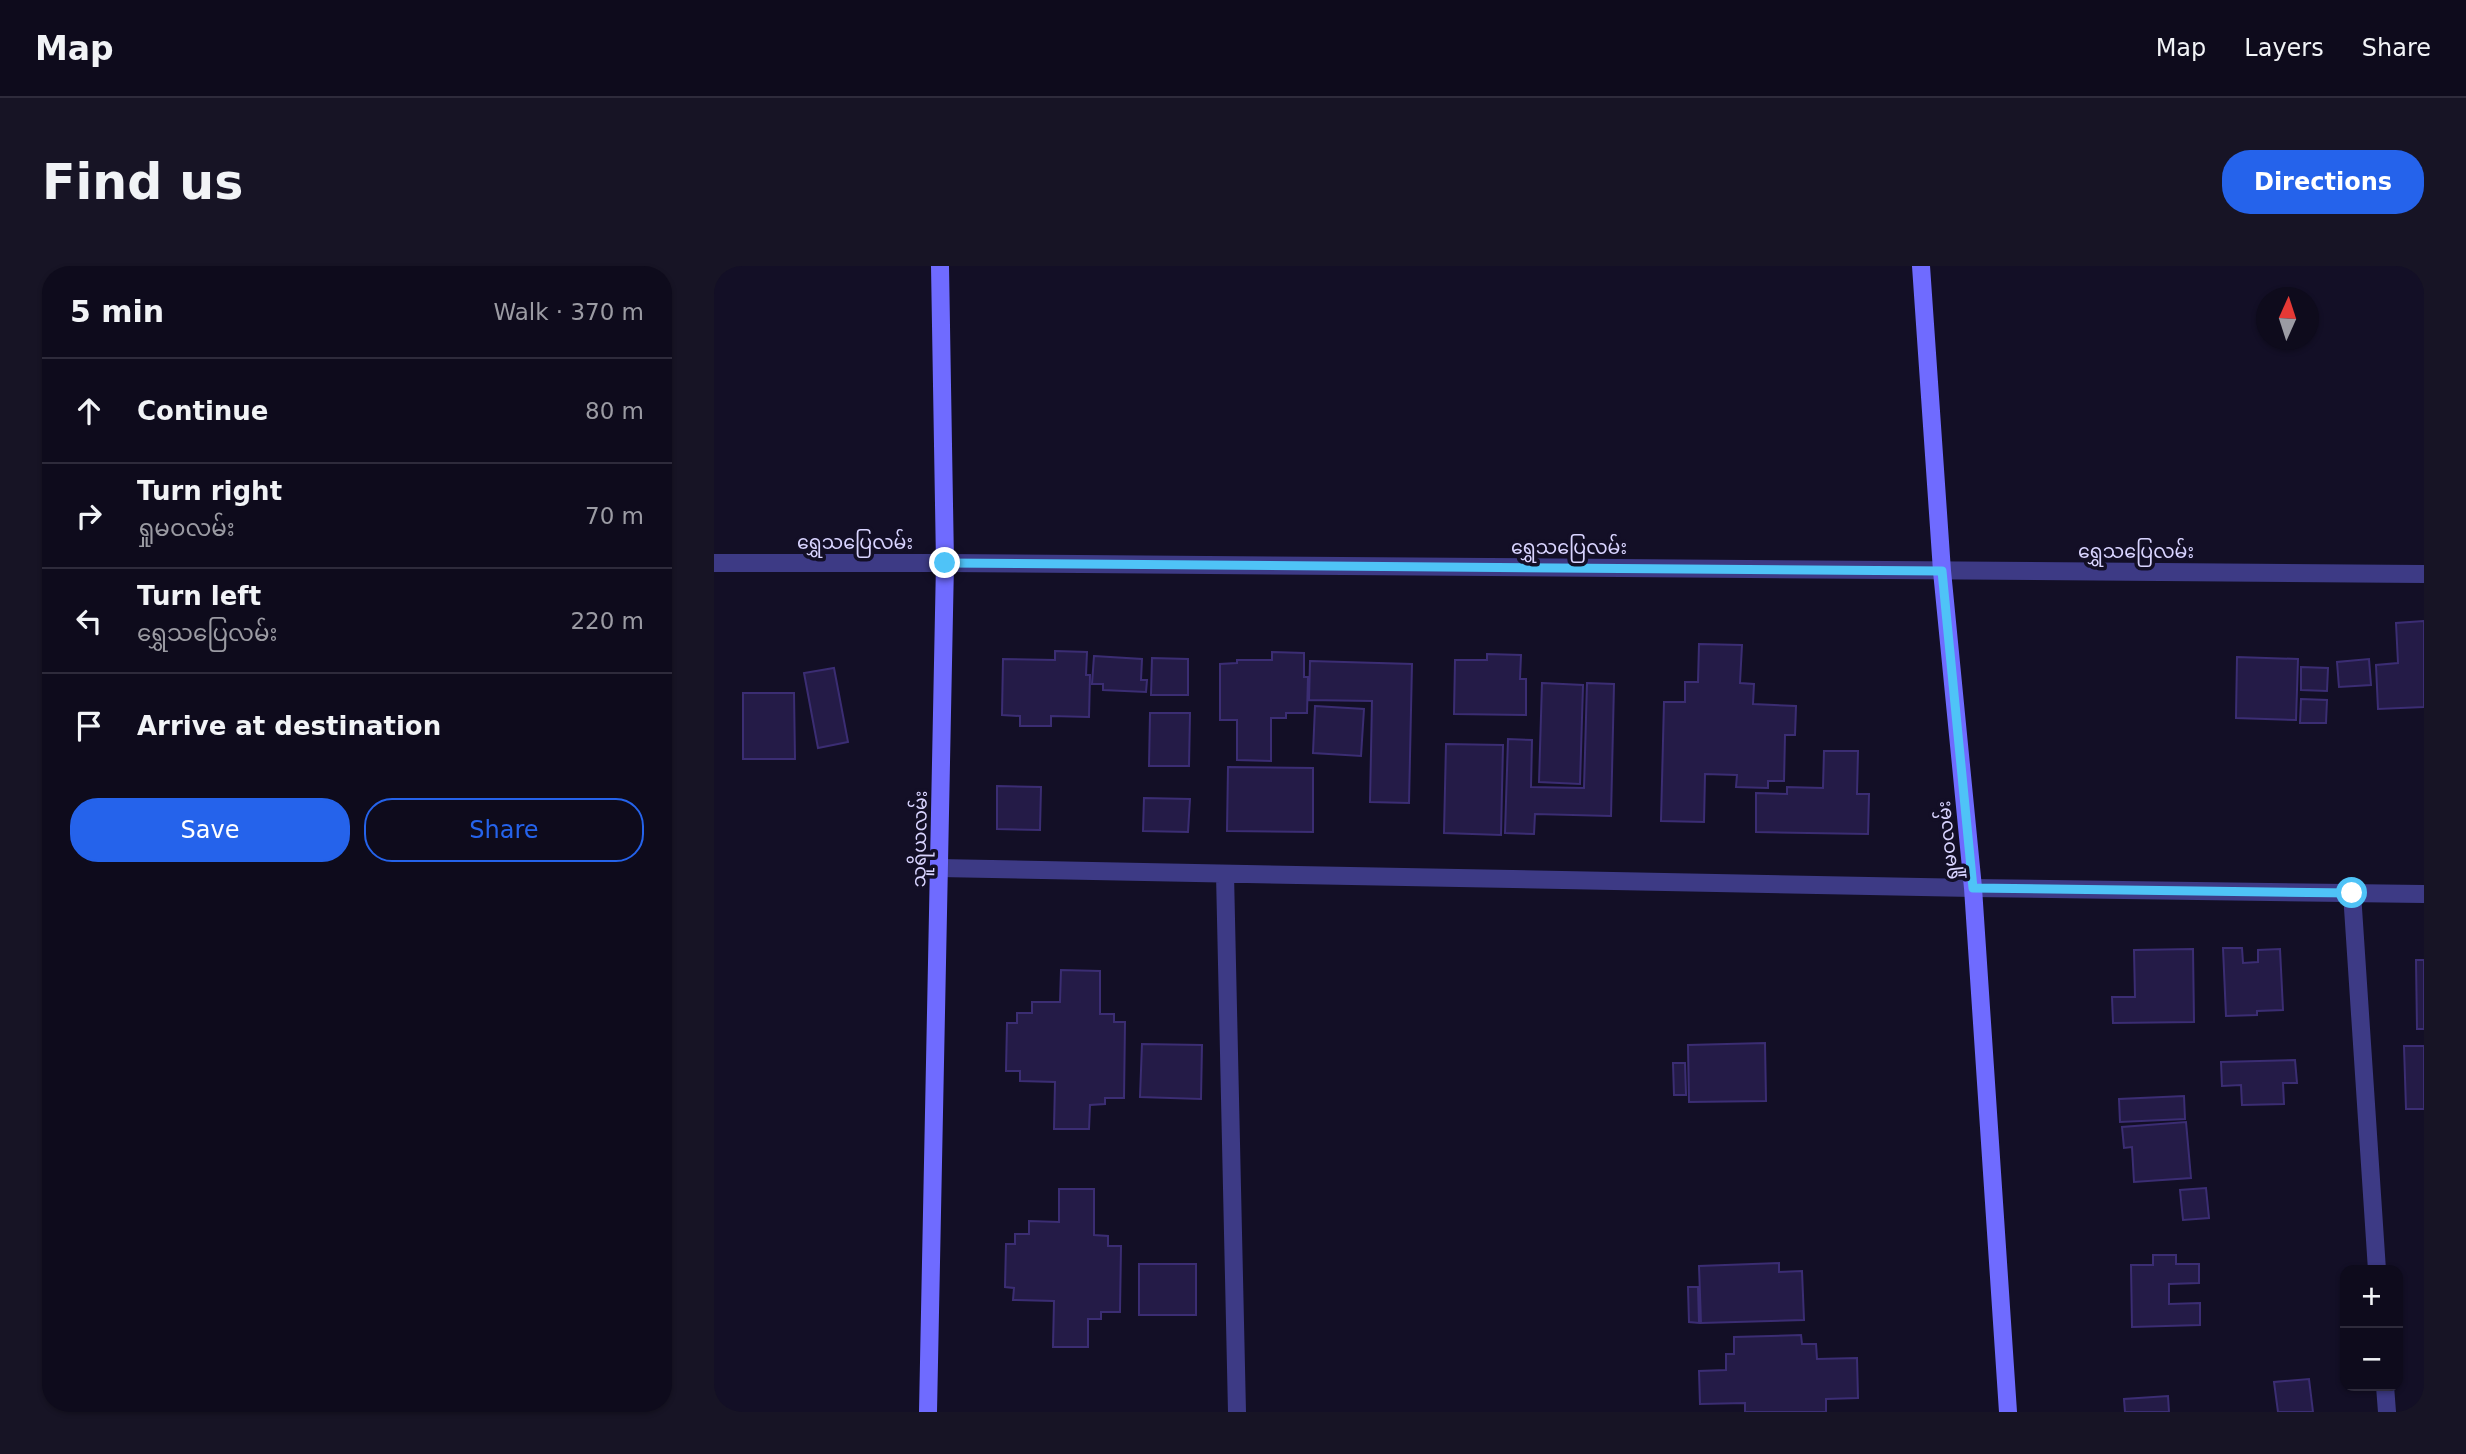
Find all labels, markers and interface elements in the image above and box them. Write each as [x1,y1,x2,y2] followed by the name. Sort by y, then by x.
[35,29,114,68] text: Map
[2156,34,2206,62] text: Map
[2244,34,2324,62] text: Layers
[2362,34,2431,62] text: Share
[2222,150,2424,214] button: Directions
[42,154,243,211] text: Find us
[2256,287,2319,350] north arrow
[70,294,164,329] text: 5 min
[493,299,644,325] text: Walk · 370 m
[70,392,108,430] icon: ahead
[137,396,268,426] text: Continue
[585,398,644,424] text: 80 m
[137,476,282,506] text: Turn right
[70,497,108,535] icon: right
[585,503,644,529] text: 70 m
[137,515,235,541] text: ရှုမဝလမ်း
[797,528,913,558] street label: ရွှေသပြေလမ်း
[1511,533,1627,563] street label: ရွှေသပြေလမ်း
[2078,537,2194,567] street label: ရွှေသပြေလမ်း
[929,547,960,578] route end
[137,581,261,611] text: Turn left
[70,602,108,640] icon: left
[570,608,644,634] text: 220 m
[137,620,277,646] text: ရွှေသပြေလမ်း
[70,707,108,745] icon: arrive
[137,711,441,741] text: Arrive at destination
[904,790,937,888] street label: သူရိယလမ်း
[70,798,350,862] button: Save
[364,798,644,862] button: Share
[1929,799,1967,883] street label: ရှုမဝလမ်း
[2336,877,2367,908] route start
[2340,1265,2403,1391] map controls
[2340,1265,2403,1328] button: +
[2340,1328,2403,1391] button: −

